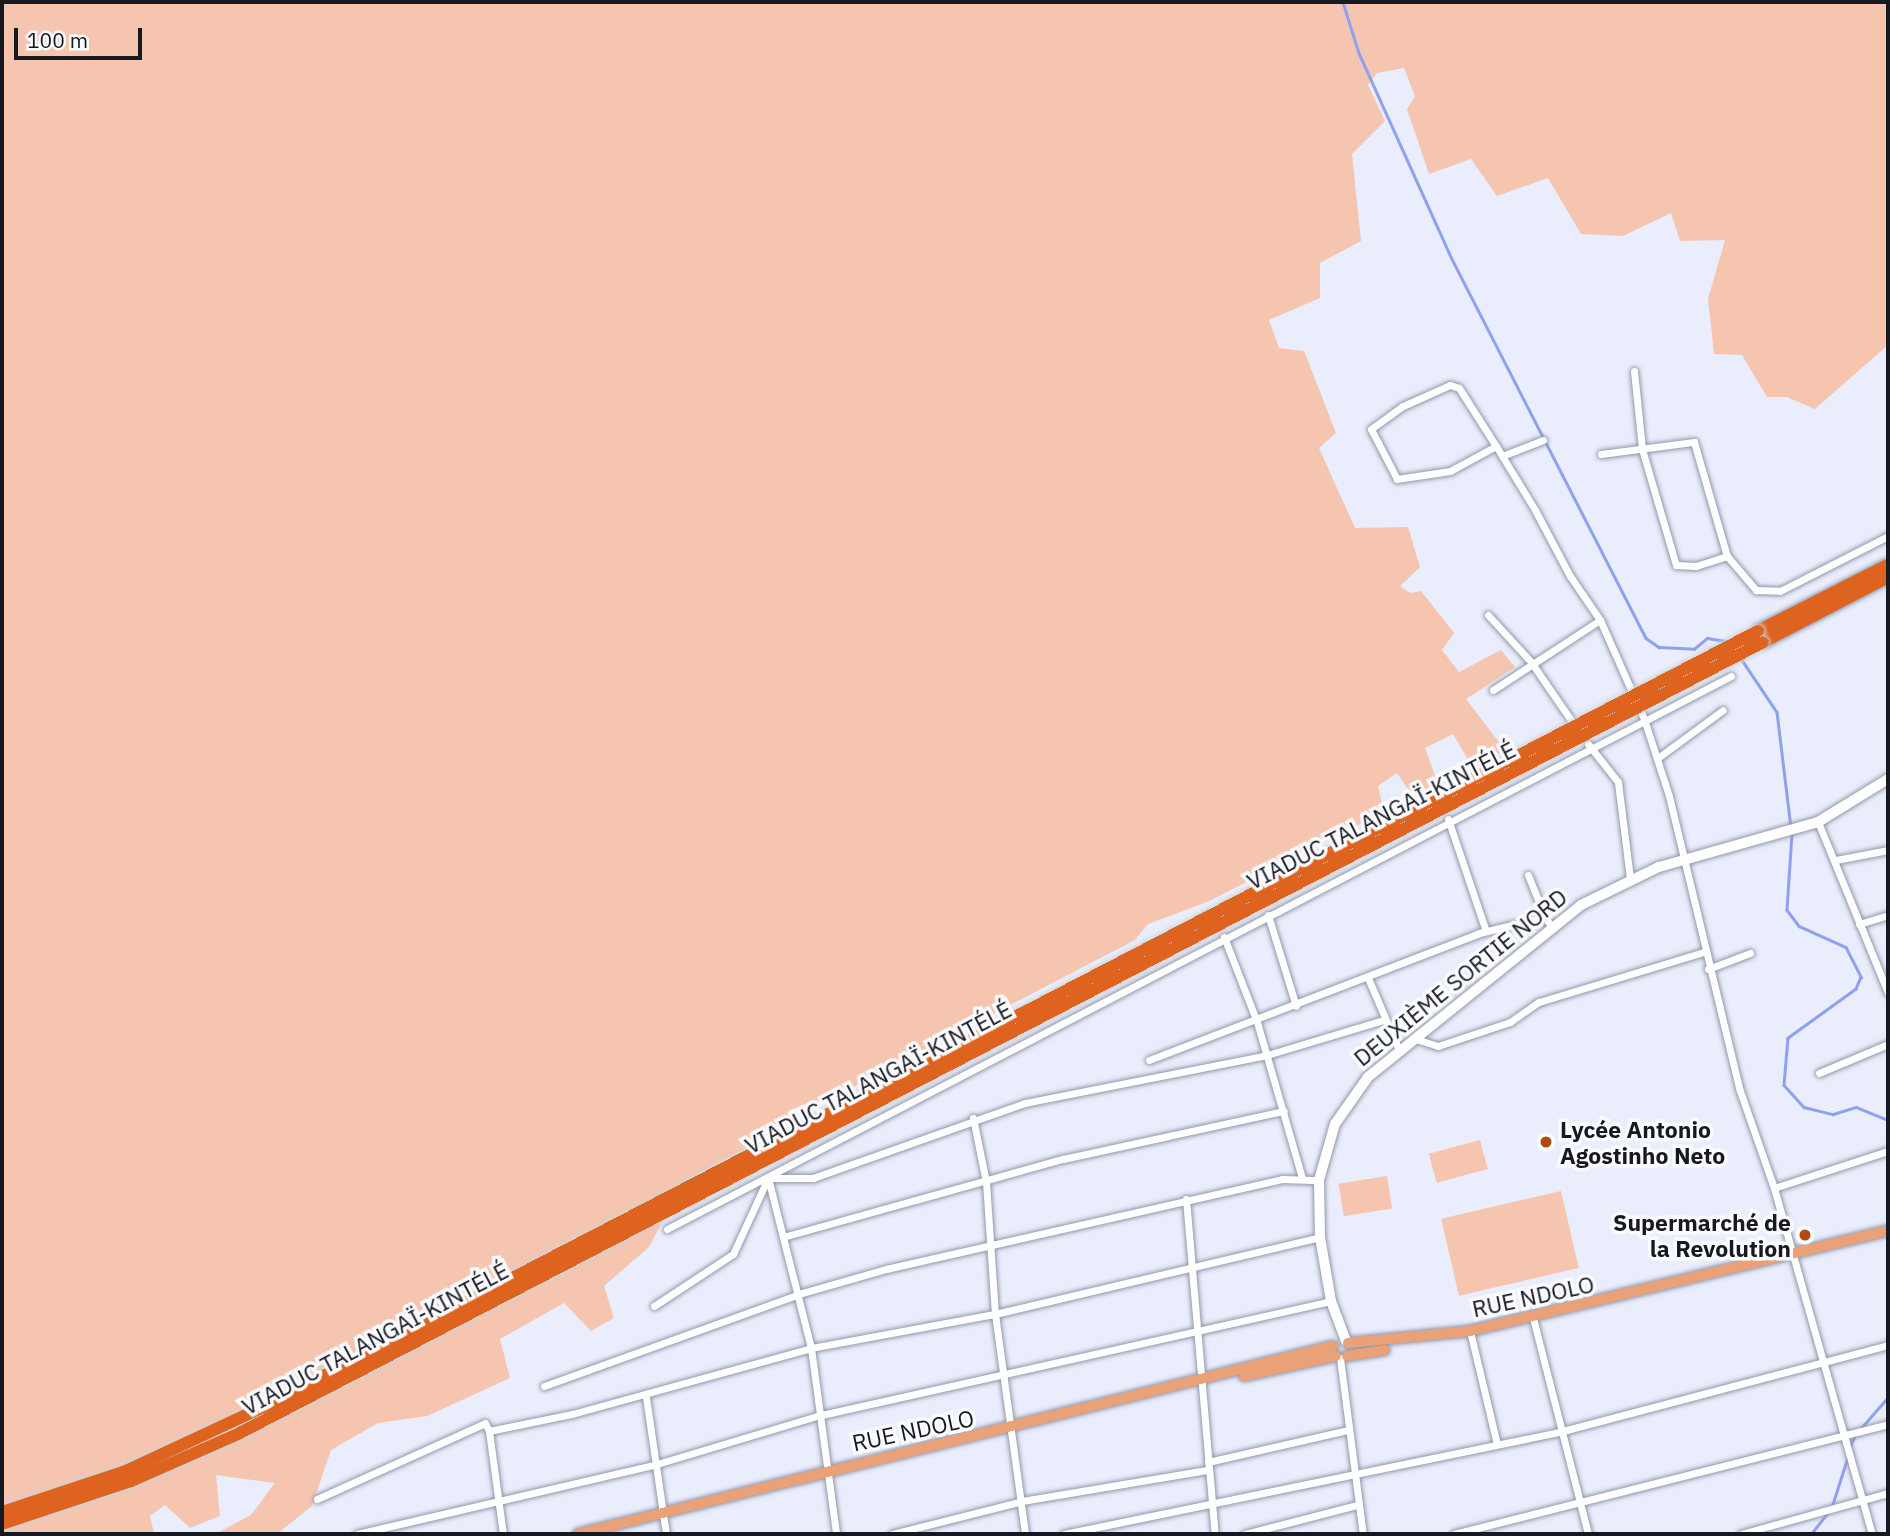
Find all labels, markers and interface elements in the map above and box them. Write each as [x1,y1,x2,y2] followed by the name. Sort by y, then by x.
[18,14,145,58] scale bar
[27,26,88,54] text: 100 m
[1242,735,1520,895] street label: VIADUC TALANGAÏ-KINTÉLÉ
[1348,883,1572,1071] street label: DEUXIÈME SORTIE NORD
[740,995,1016,1159] street label: VIADUC TALANGAÏ-KINTÉLÉ
[1560,1115,1725,1169] place label: Lycée Antonio Agostinho Neto
[1538,1134,1554,1150] marker: Lycée Antonio Agostinho Neto
[1613,1208,1791,1262] place label: Supermarché de la Revolution
[1797,1227,1813,1243] marker: Supermarché de la Revolution
[237,1256,513,1420] street label: VIADUC TALANGAÏ-KINTÉLÉ
[1470,1270,1596,1322] street label: RUE NDOLO
[850,1404,976,1456] street label: RUE NDOLO

